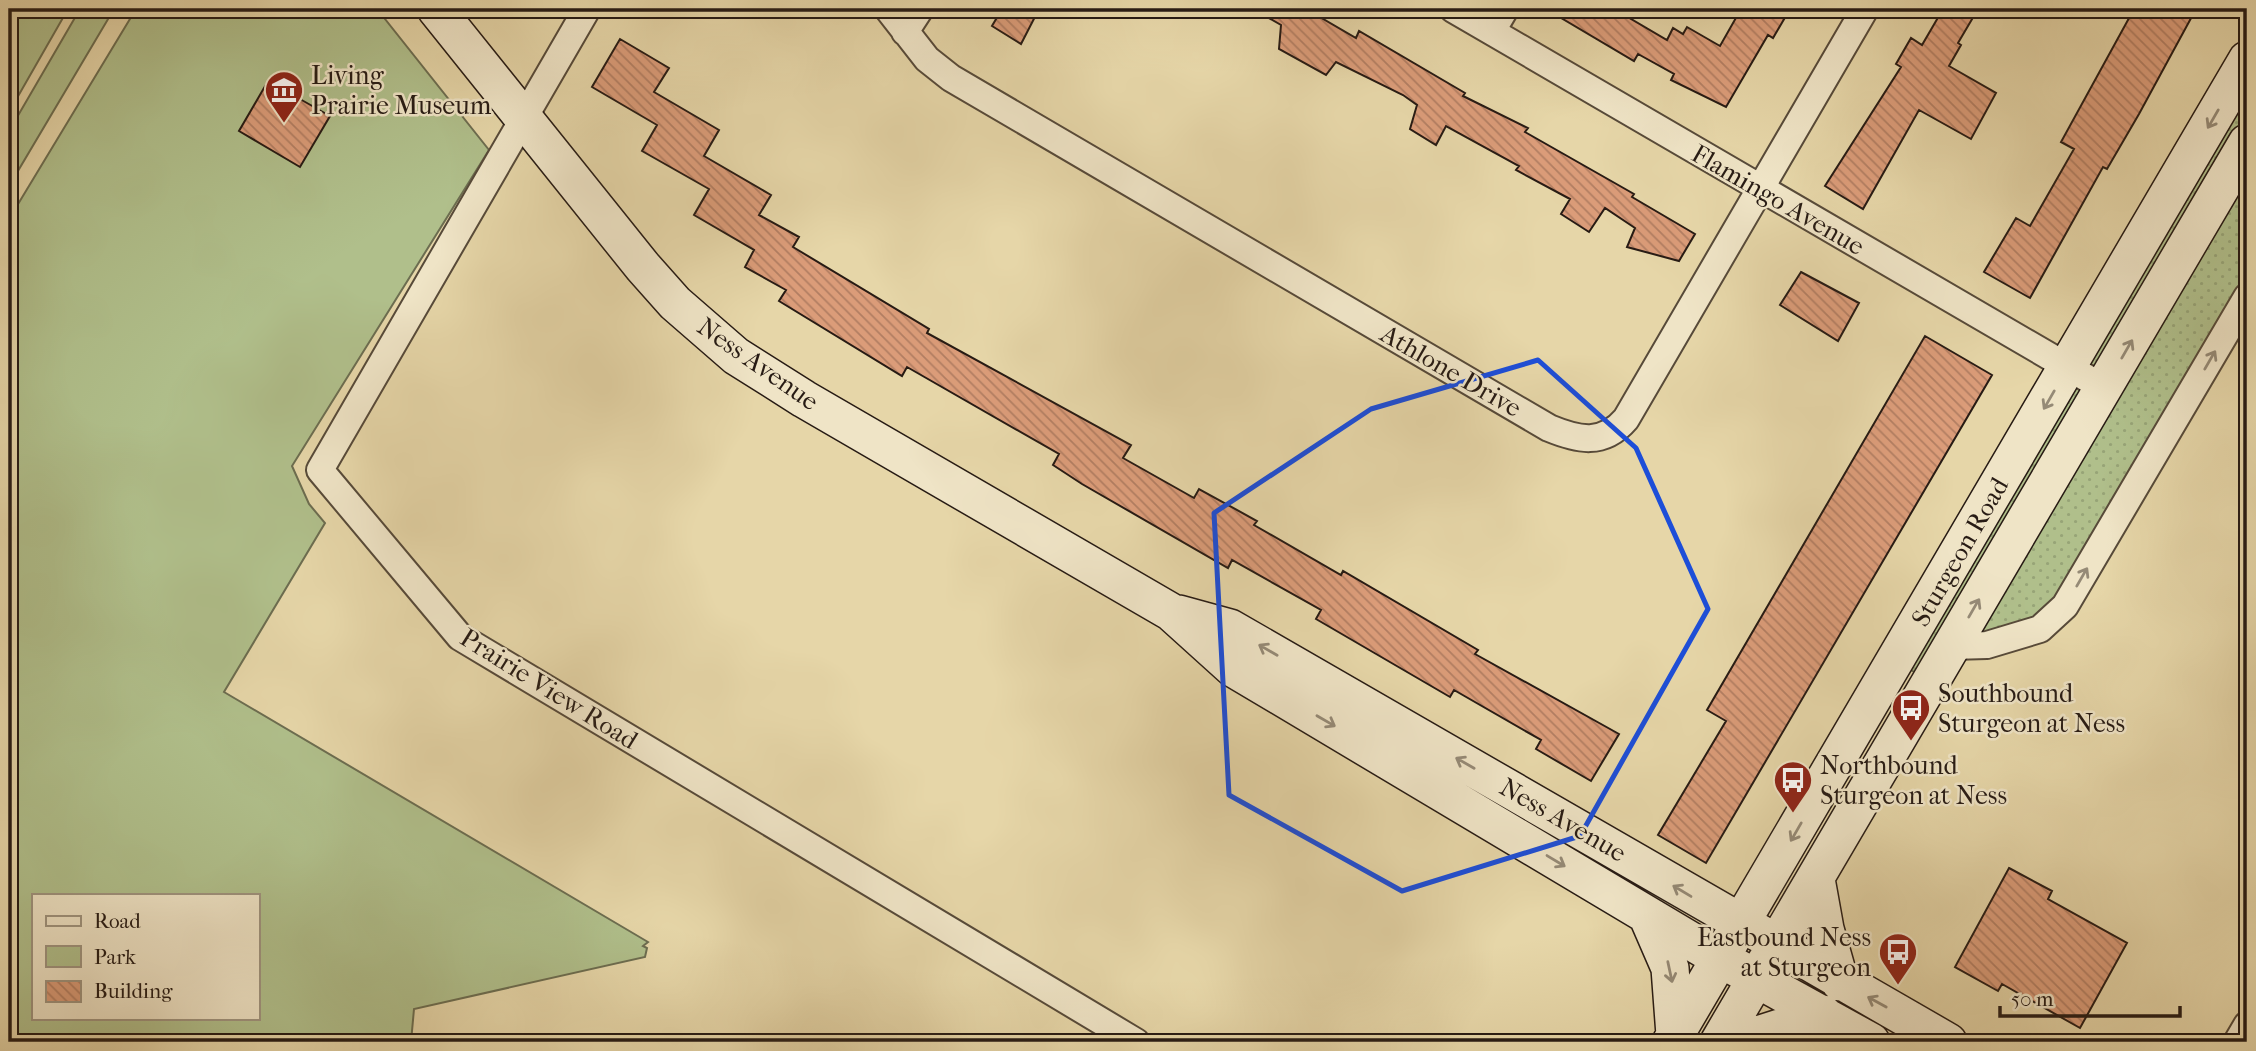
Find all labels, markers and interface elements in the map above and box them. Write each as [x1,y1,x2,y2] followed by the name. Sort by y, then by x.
[311,60,492,121] place label: Living Prairie Museum
[263,69,305,124] museum icon: Living Prairie Museum
[2206,108,2220,128] one-way arrow
[1686,138,1870,262] street label: Flamingo Avenue
[691,311,825,417] street label: Ness Avenue
[1374,318,1527,424] street label: Athlone Drive
[2120,339,2134,359] one-way arrow
[2203,350,2217,370] one-way arrow
[2041,389,2055,409] one-way arrow
[1905,471,2016,632] street label: Sturgeon Road
[2076,567,2090,587] one-way arrow
[1967,599,1981,619] one-way arrow
[455,622,644,756] street label: Prairie View Road
[1258,642,1278,656] one-way arrow
[1938,678,2125,739] place label: Southbound Sturgeon at Ness
[1890,687,1932,742] bus stop icon: Southbound Sturgeon at Ness
[1316,715,1336,729] one-way arrow
[1820,750,2007,811] place label: Northbound Sturgeon at Ness
[1456,756,1476,770] one-way arrow
[1772,759,1814,814] bus stop icon: Northbound Sturgeon at Ness
[1494,771,1632,869] street label: Ness Avenue
[1789,821,1803,841] one-way arrow
[1545,854,1565,868] one-way arrow
[1673,883,1693,897] one-way arrow
[32,894,259,1020] legend
[94,909,141,933] text: Road
[1697,922,1871,983] place label: Eastbound Ness at Sturgeon
[1877,931,1919,986] bus stop icon: Eastbound Ness at Sturgeon
[94,945,136,969] text: Park
[1664,960,1678,983] one-way arrow
[2000,974,2181,1018] scale bar
[94,979,173,1003] text: Building
[2011,987,2054,1011] text: 50 m
[1867,995,1887,1009] one-way arrow

